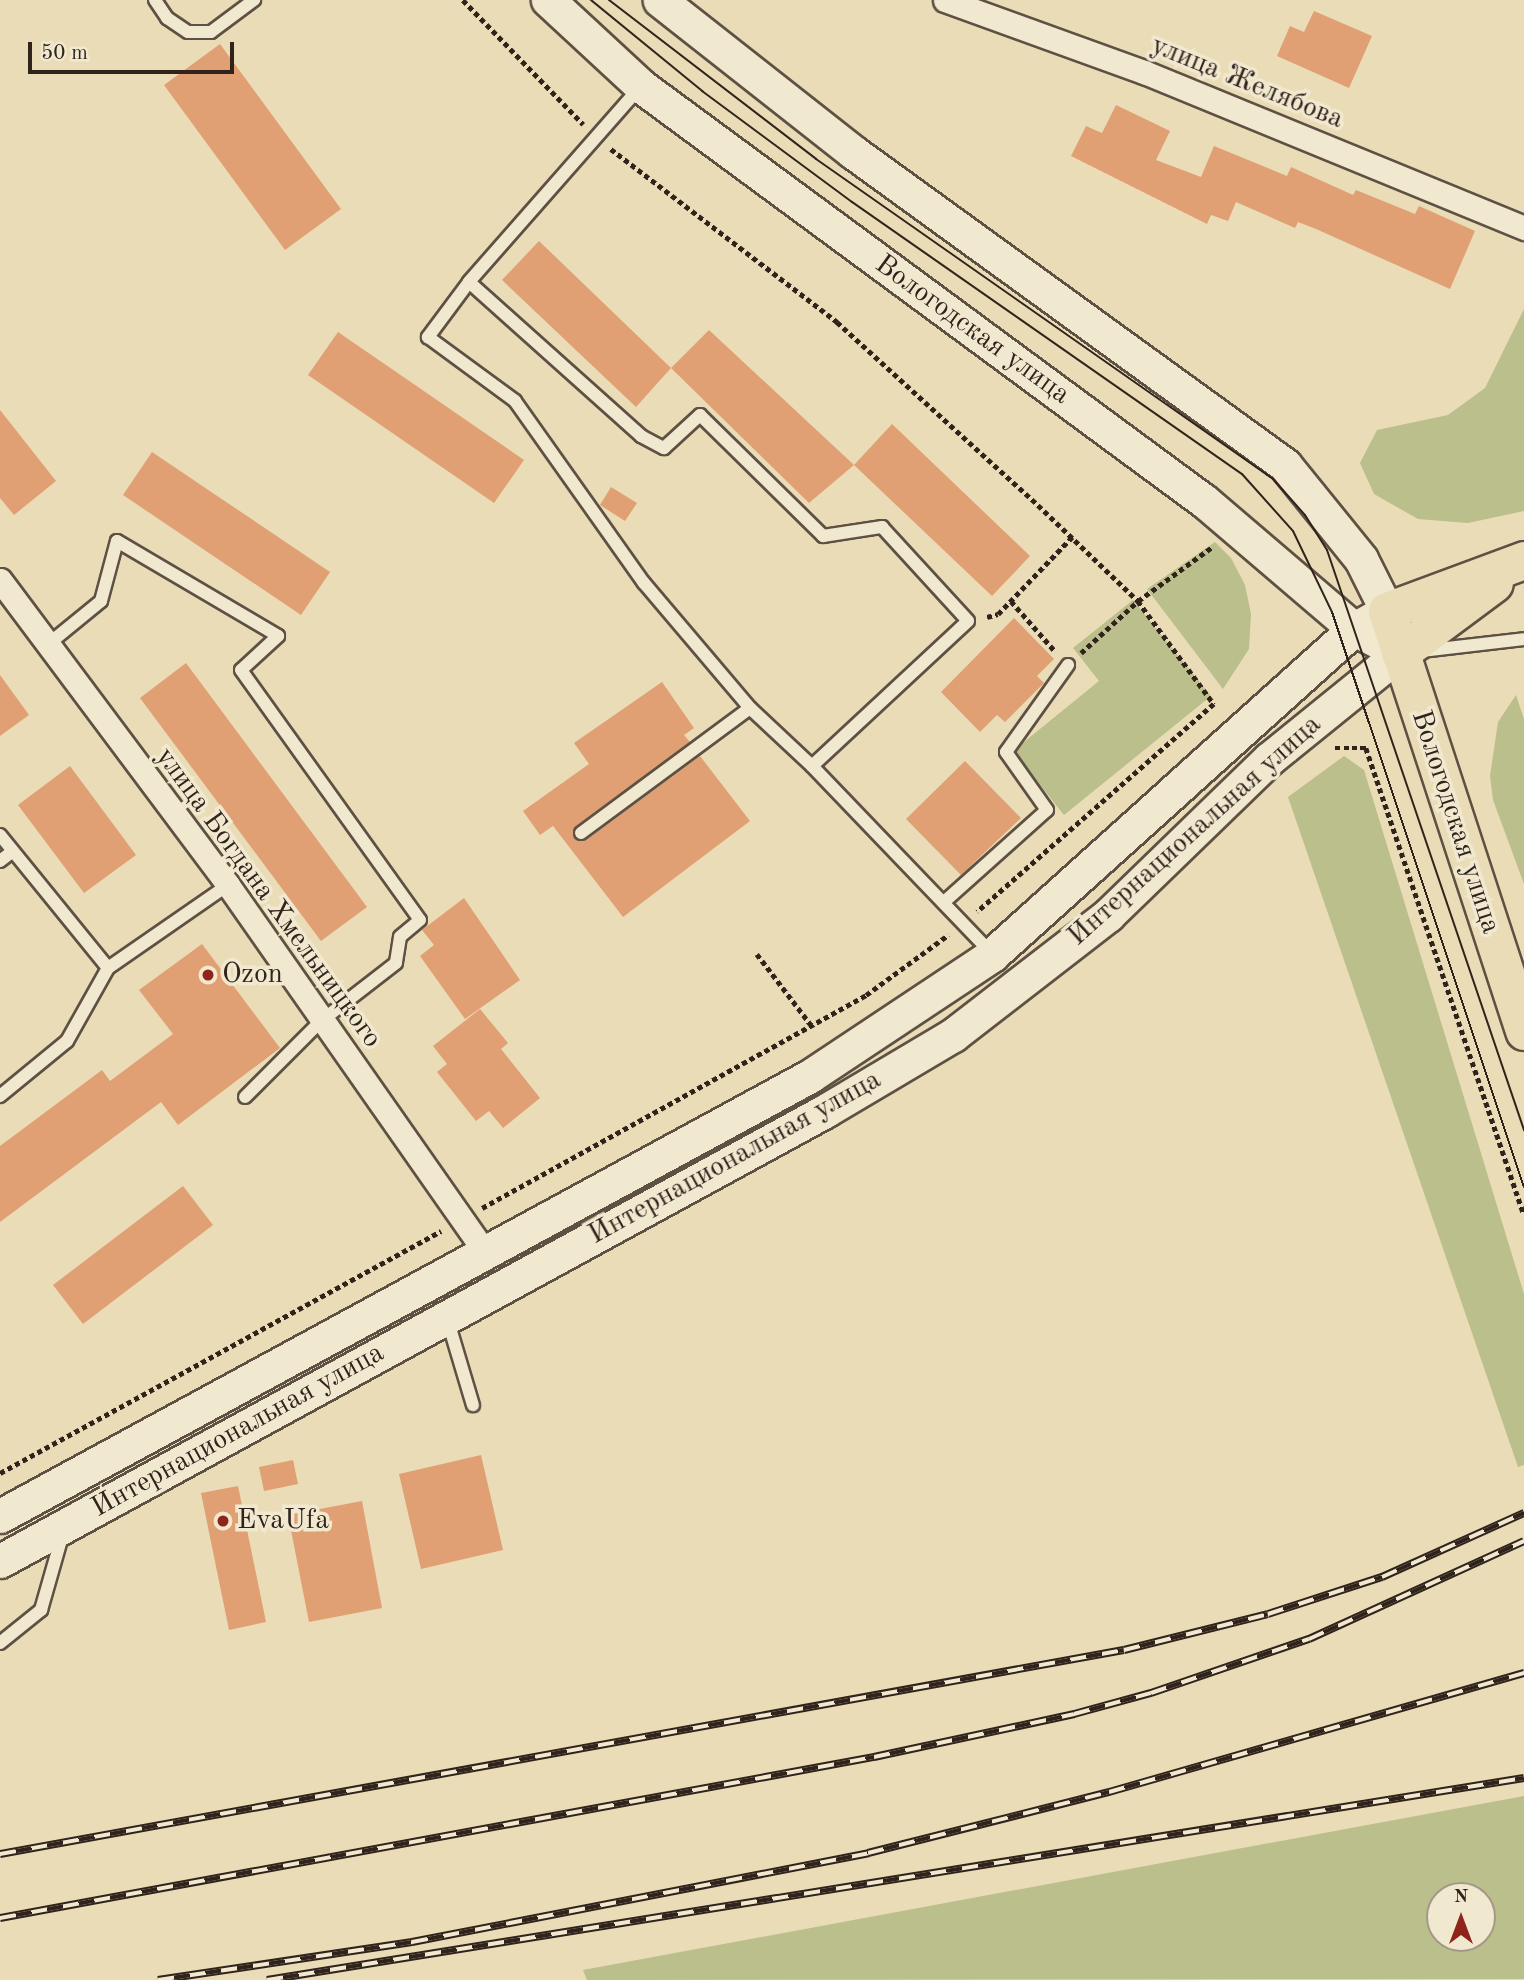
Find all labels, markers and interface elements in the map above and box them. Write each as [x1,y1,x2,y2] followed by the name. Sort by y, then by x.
[32,28,238,72] scale bar
[1146,29,1348,137] street label: улица Желябова
[41,43,88,64] text: 50 m
[868,248,1076,412] street label: Вологодская улица
[1403,706,1507,938] street label: Вологодская улица
[1061,708,1329,954] street label: Интернациональная улица
[148,741,388,1055] street label: улица Богдана Хмельницкого
[222,958,283,992] place label: Ozon
[200,967,216,983] marker: Ozon
[583,1064,887,1252] street label: Интернациональная улица
[86,1337,390,1525] street label: Интернациональная улица
[237,1504,329,1538] place label: EvaUfa
[215,1513,231,1529] marker: EvaUfa
[1426,1882,1496,1952] north arrow
[1454,1888,1468,1907] text: N

